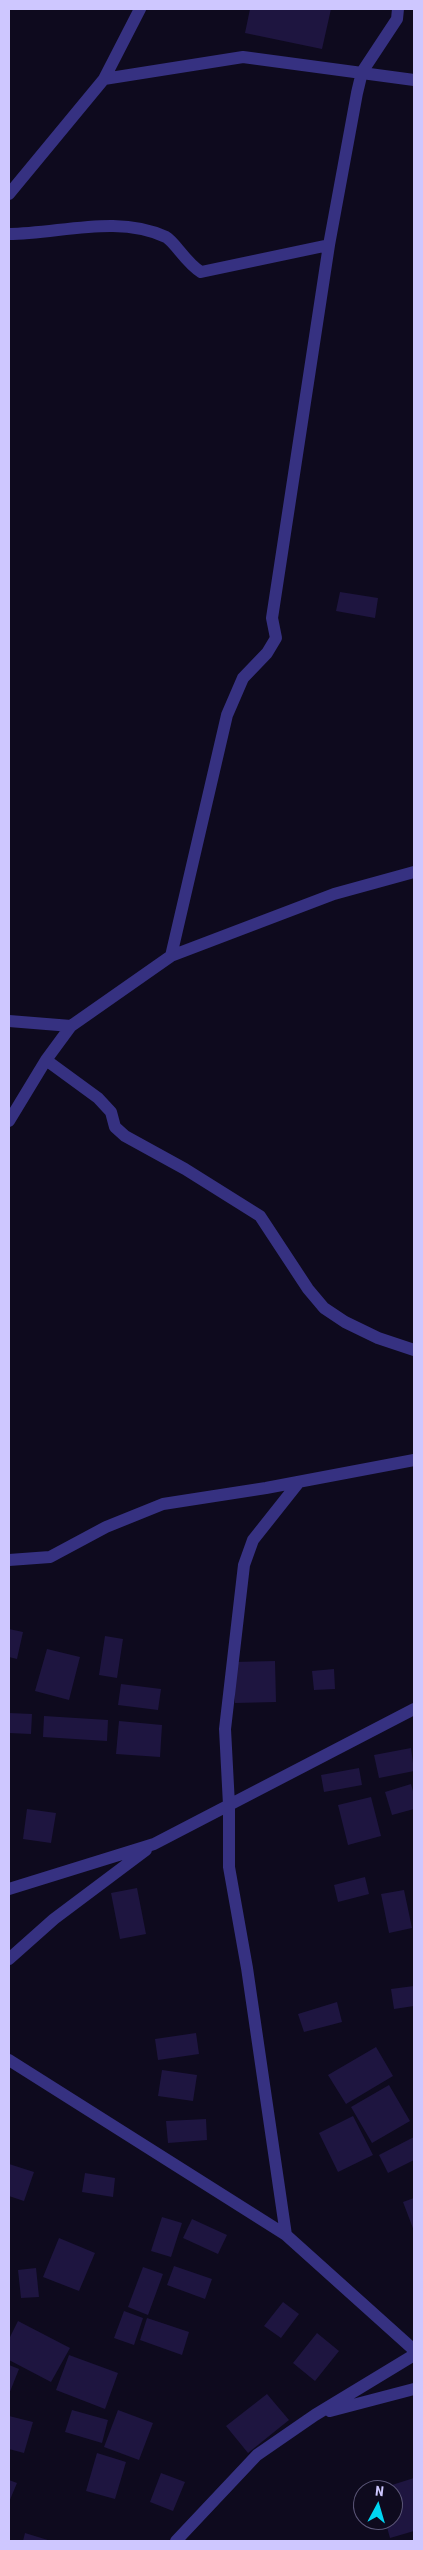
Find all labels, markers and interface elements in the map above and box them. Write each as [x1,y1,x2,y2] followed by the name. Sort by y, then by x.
[353,2480,403,2530] north arrow
[374,2483,385,2499] text: N

